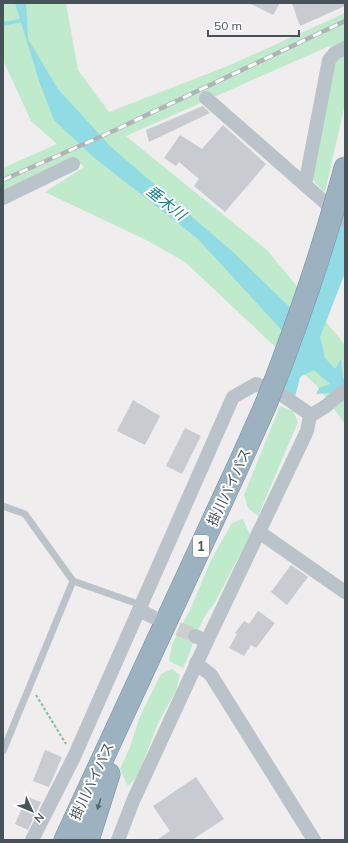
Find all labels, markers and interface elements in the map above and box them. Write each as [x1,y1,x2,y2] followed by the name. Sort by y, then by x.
[208,12,299,38] scale bar
[214,18,242,33] text: 50 m
[143,181,191,225] water label: 垂木川
[203,445,255,529] street label: 掛川バイパス
[193,535,209,557] road number: 1
[66,739,118,823] street label: 掛川バイパス
[12,791,52,831] north arrow
[96,799,102,811] one-way arrow
[31,810,47,826] text: N

